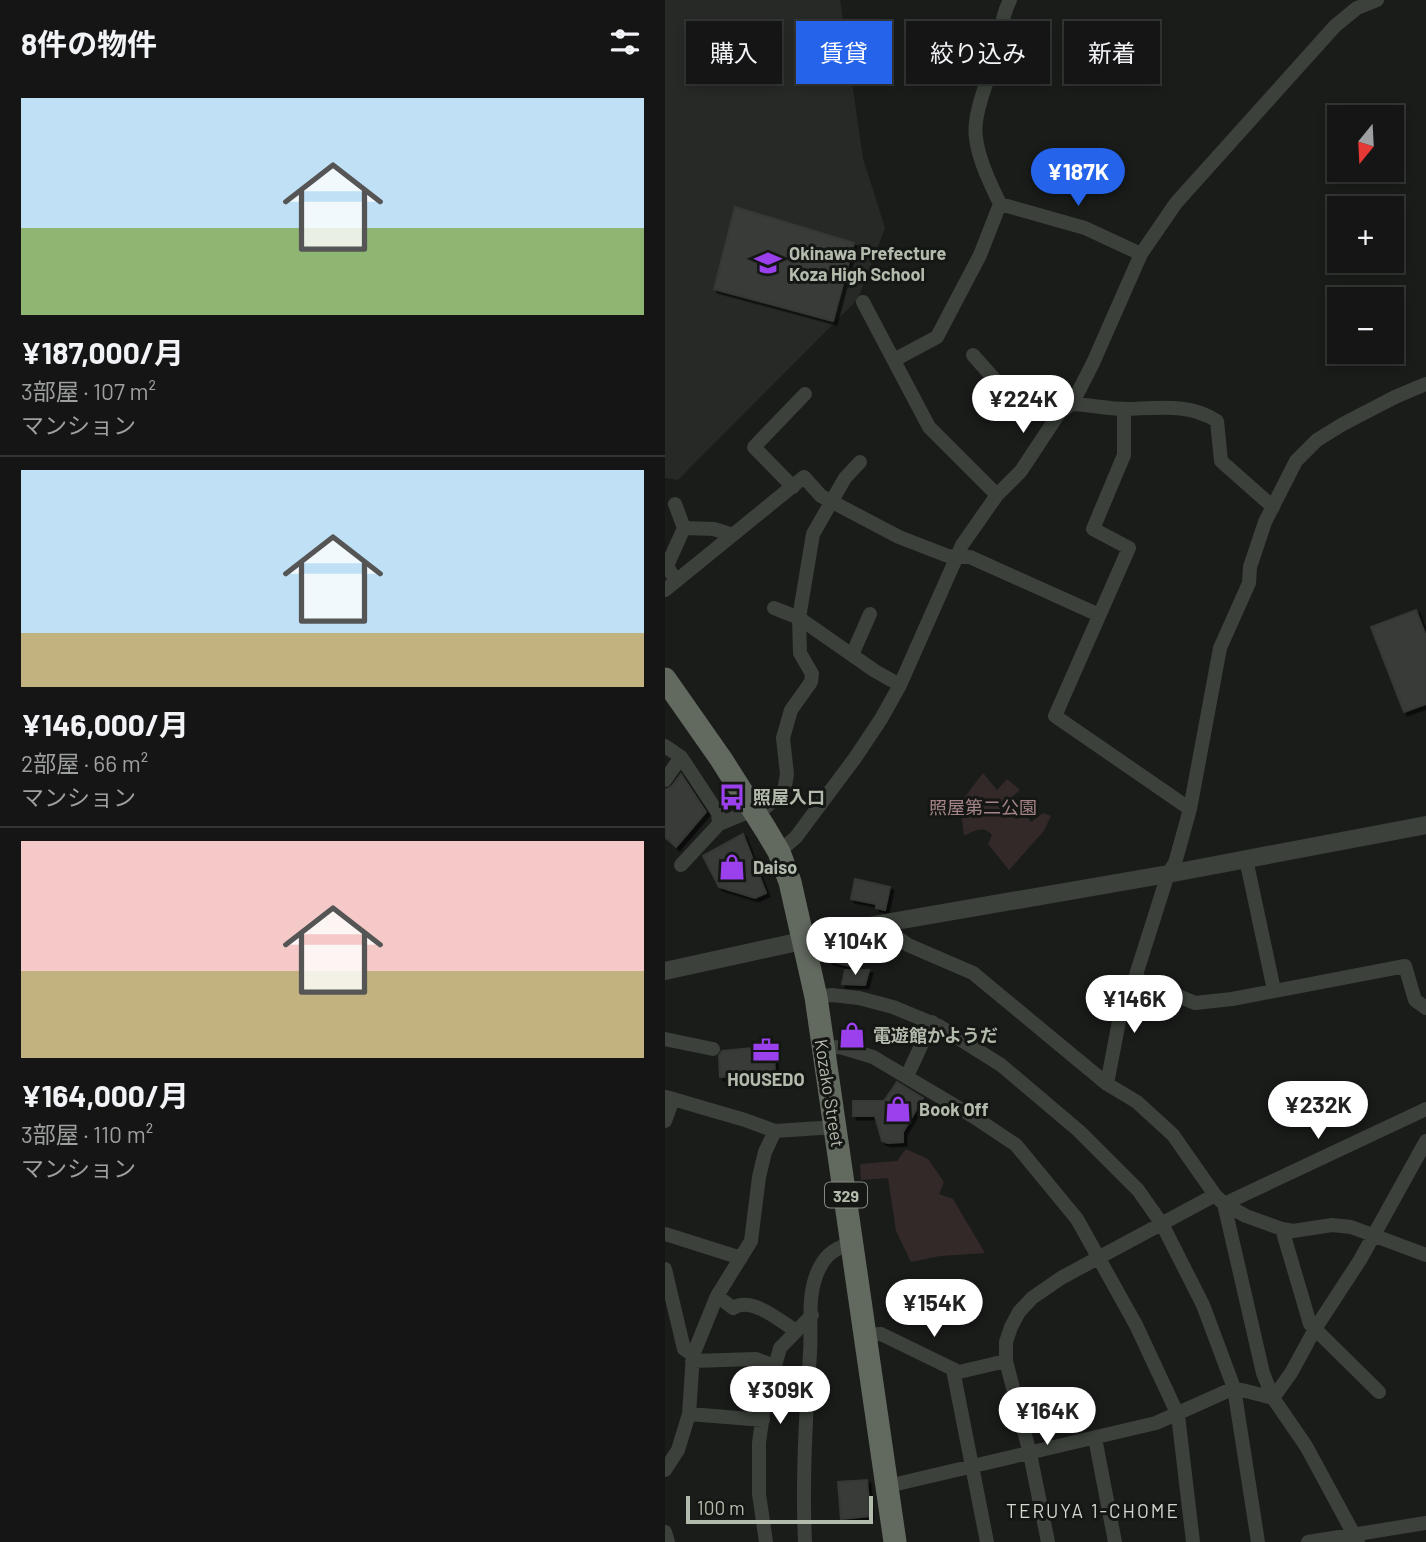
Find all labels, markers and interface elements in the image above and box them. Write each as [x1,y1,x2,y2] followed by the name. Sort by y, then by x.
[686,21,782,84] chip: 購入
[796,21,892,84] chip: 賃貸
[906,21,1050,84] chip: 絞り込み
[1064,21,1160,84] chip: 新着
[606,23,644,61] icon: filters
[21,25,157,61] text: 8件の物件
[1327,105,1403,182] north arrow
[1327,105,1404,364] map controls
[270,144,396,270] icon: home
[1029,148,1127,208] pin: ¥187K
[1047,157,1109,185] text: ¥187K
[1327,196,1404,273] button: +
[789,242,946,285] place label: Okinawa Prefecture Koza High School
[753,248,783,278] school or university icon: Okinawa Prefecture Koza High School
[1327,287,1404,364] button: −
[21,334,184,370] text: ¥187,000/月
[974,376,1072,435] pin: ¥224K
[21,377,156,405] text: 3部屋 · 107 m²
[988,384,1058,412] text: ¥224K
[21,411,136,439] text: マンション
[270,516,396,642] icon: home
[21,706,189,742] text: ¥146,000/月
[21,749,148,777] text: 2部屋 · 66 m²
[717,782,747,812] bus stop icon: 照屋入口
[21,783,136,811] text: マンション
[753,786,825,808] place label: 照屋入口
[929,796,1037,818] park label: 照屋第二公園
[717,852,747,882] shop icon: Daiso
[753,856,797,878] place label: Daiso
[270,887,396,1013] icon: home
[806,918,904,977] pin: ¥104K
[822,926,888,954] text: ¥104K
[1085,976,1183,1035] pin: ¥146K
[1102,984,1166,1012] text: ¥146K
[837,1020,867,1050] shop icon: 電遊館かようだ
[873,1024,998,1046] place label: 電遊館かようだ
[751,1035,781,1065] office icon: HOUSEDO
[811,1037,849,1149] street label: Kozako Street
[727,1068,805,1090] place label: HOUSEDO
[21,1077,189,1113] text: ¥164,000/月
[1269,1082,1367,1141] pin: ¥232K
[1284,1090,1352,1118] text: ¥232K
[883,1094,913,1124] shop icon: Book Off
[919,1098,989,1120] place label: Book Off
[21,1120,153,1148] text: 3部屋 · 110 m²
[21,1154,136,1182] text: マンション
[825,1182,867,1208] road number: 329
[885,1280,983,1339] pin: ¥154K
[902,1288,966,1316] text: ¥154K
[731,1366,829,1426] pin: ¥309K
[746,1375,814,1403] text: ¥309K
[998,1388,1096,1447] pin: ¥164K
[1015,1396,1079,1424] text: ¥164K
[686,1493,873,1525] scale bar
[697,1496,745,1519] text: 100 m
[1006,1499,1180,1522] district label: TERUYA 1-CHOME

